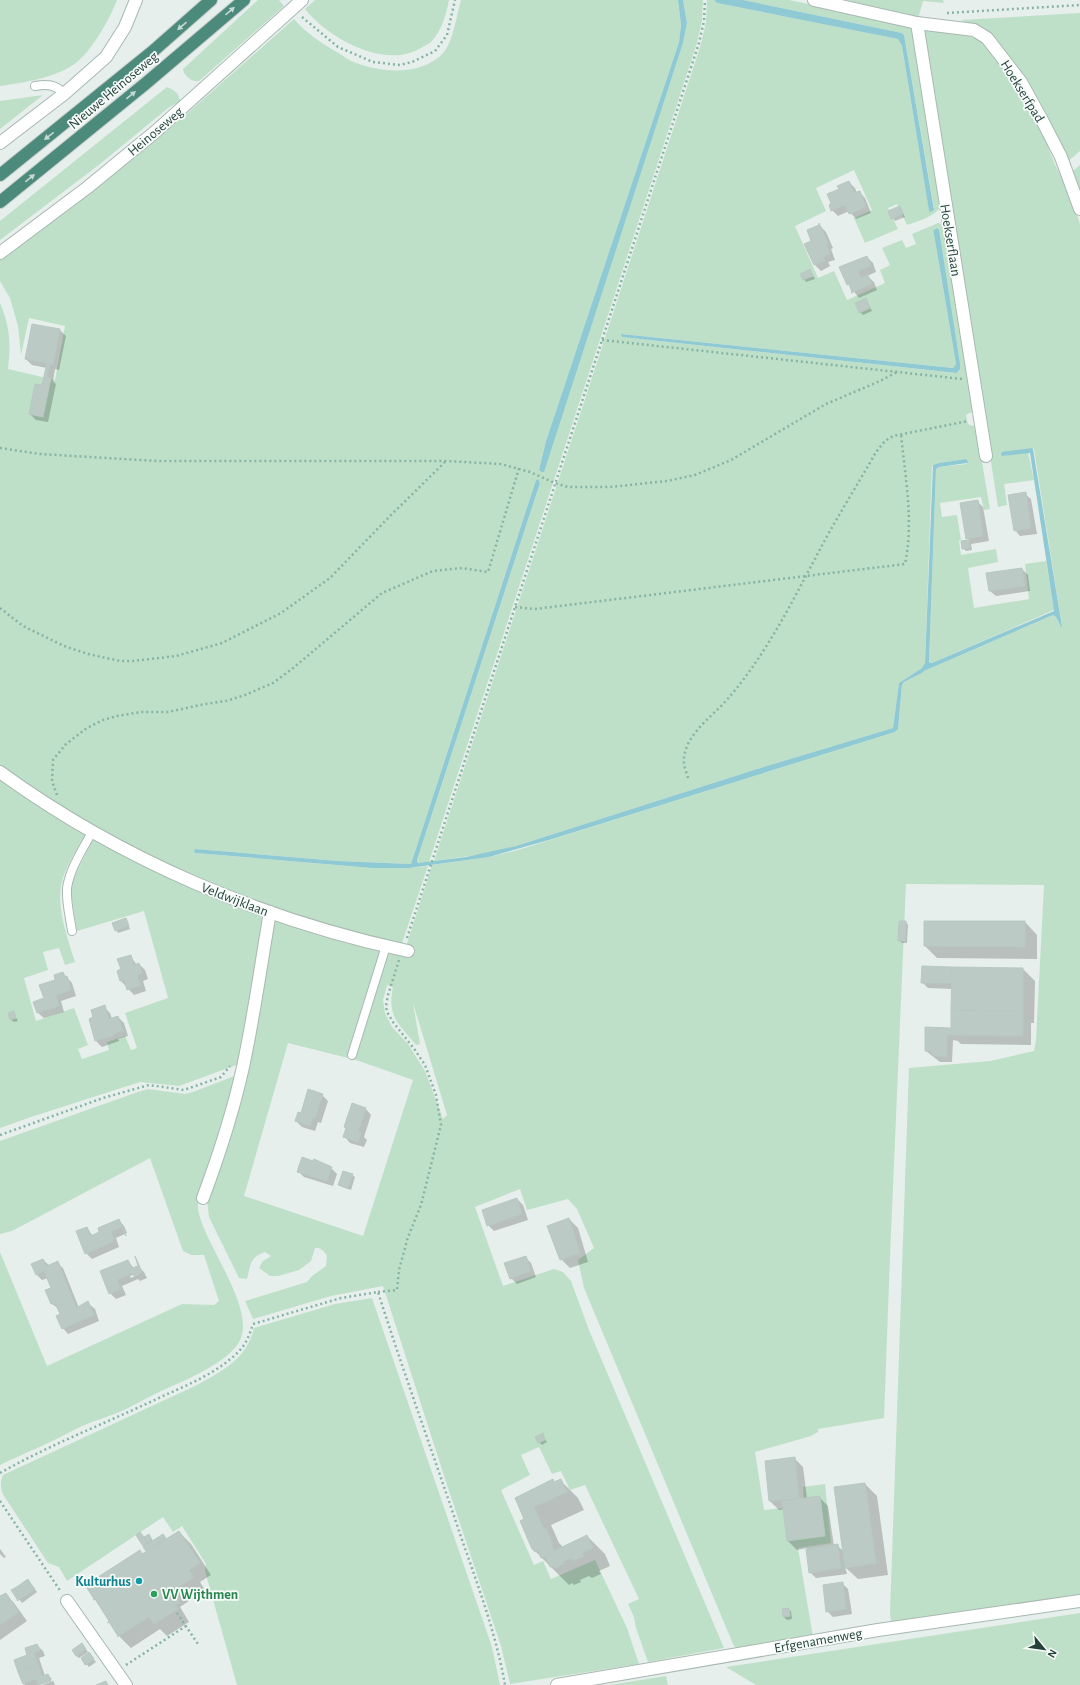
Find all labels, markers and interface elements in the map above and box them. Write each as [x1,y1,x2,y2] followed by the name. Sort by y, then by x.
[225,7,236,16] one-way arrow
[176,21,187,30] one-way arrow
[65,48,161,132] street label: Nieuwe Heinoseweg
[998,58,1047,125] street label: Hoekserfpad
[126,91,137,100] one-way arrow
[124,103,186,159] street label: Heinoseweg
[44,131,55,140] one-way arrow
[25,173,36,182] one-way arrow
[937,203,963,277] street label: Hoekserflaan
[199,881,270,919] street label: Veldwijklaan
[75,1575,131,1589] place label: Kulturhus
[134,1576,144,1586] marker: Kulturhus
[162,1588,238,1602] place label: VV Wijthmen
[149,1589,159,1599] marker: VV Wijthmen
[773,1626,863,1656] street label: Erfgenamenweg
[1024,1629,1064,1669] north arrow
[1046,1648,1059,1660] text: N

